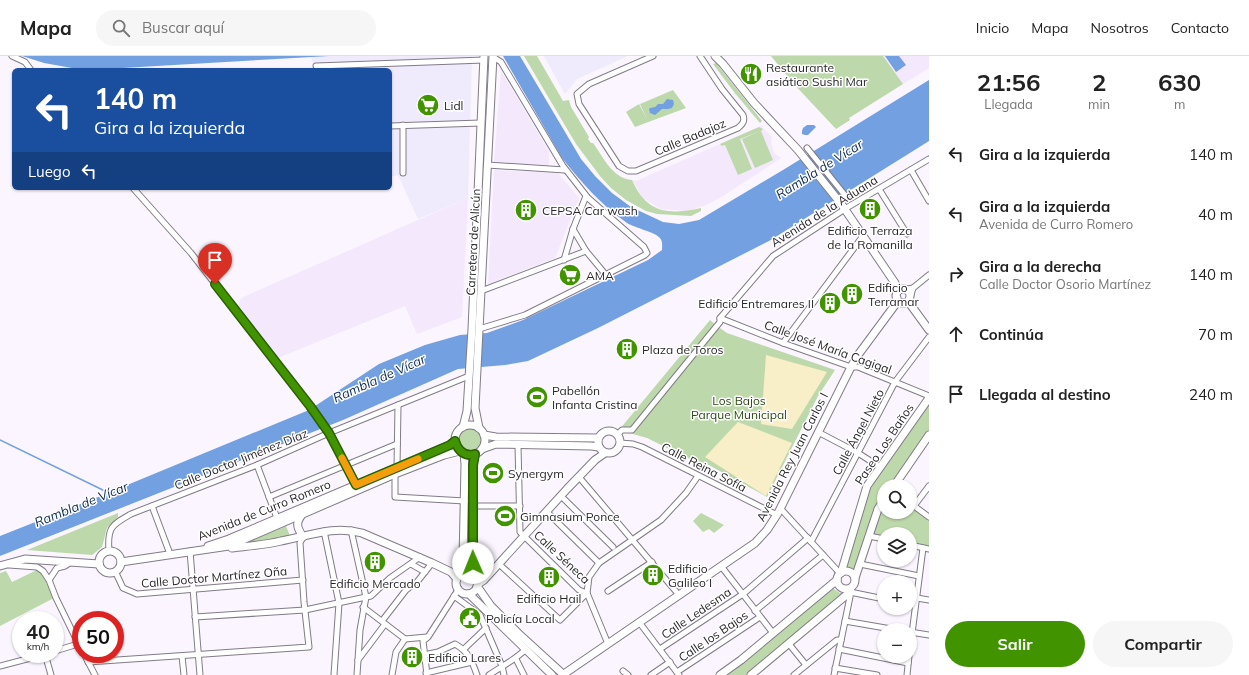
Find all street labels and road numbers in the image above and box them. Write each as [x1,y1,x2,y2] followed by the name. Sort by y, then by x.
[652,115,728,159] street label: Calle Badajoz
[768,172,880,250] street label: Avenida de la Aduana
[463,188,483,296] street label: Carretera de Alicún
[762,317,894,377] street label: Calle José María Cagigal
[829,386,887,478] street label: Calle Ángel Nieto
[753,390,831,524] street label: Avenida Rey Juan Carlos I
[851,400,917,487] street label: Paseo Los Baños
[172,425,310,493] street label: Calle Doctor Jiménez Díaz
[659,439,749,495] street label: Calle Reina Sofía
[195,476,333,544] street label: Avenida de Curro Romero
[531,527,593,587] street label: Calle Séneca
[140,563,288,591] street label: Calle Doctor Martínez Oña
[658,584,734,642] street label: Calle Ledesma
[675,607,751,665] street label: Calle los Bajos

